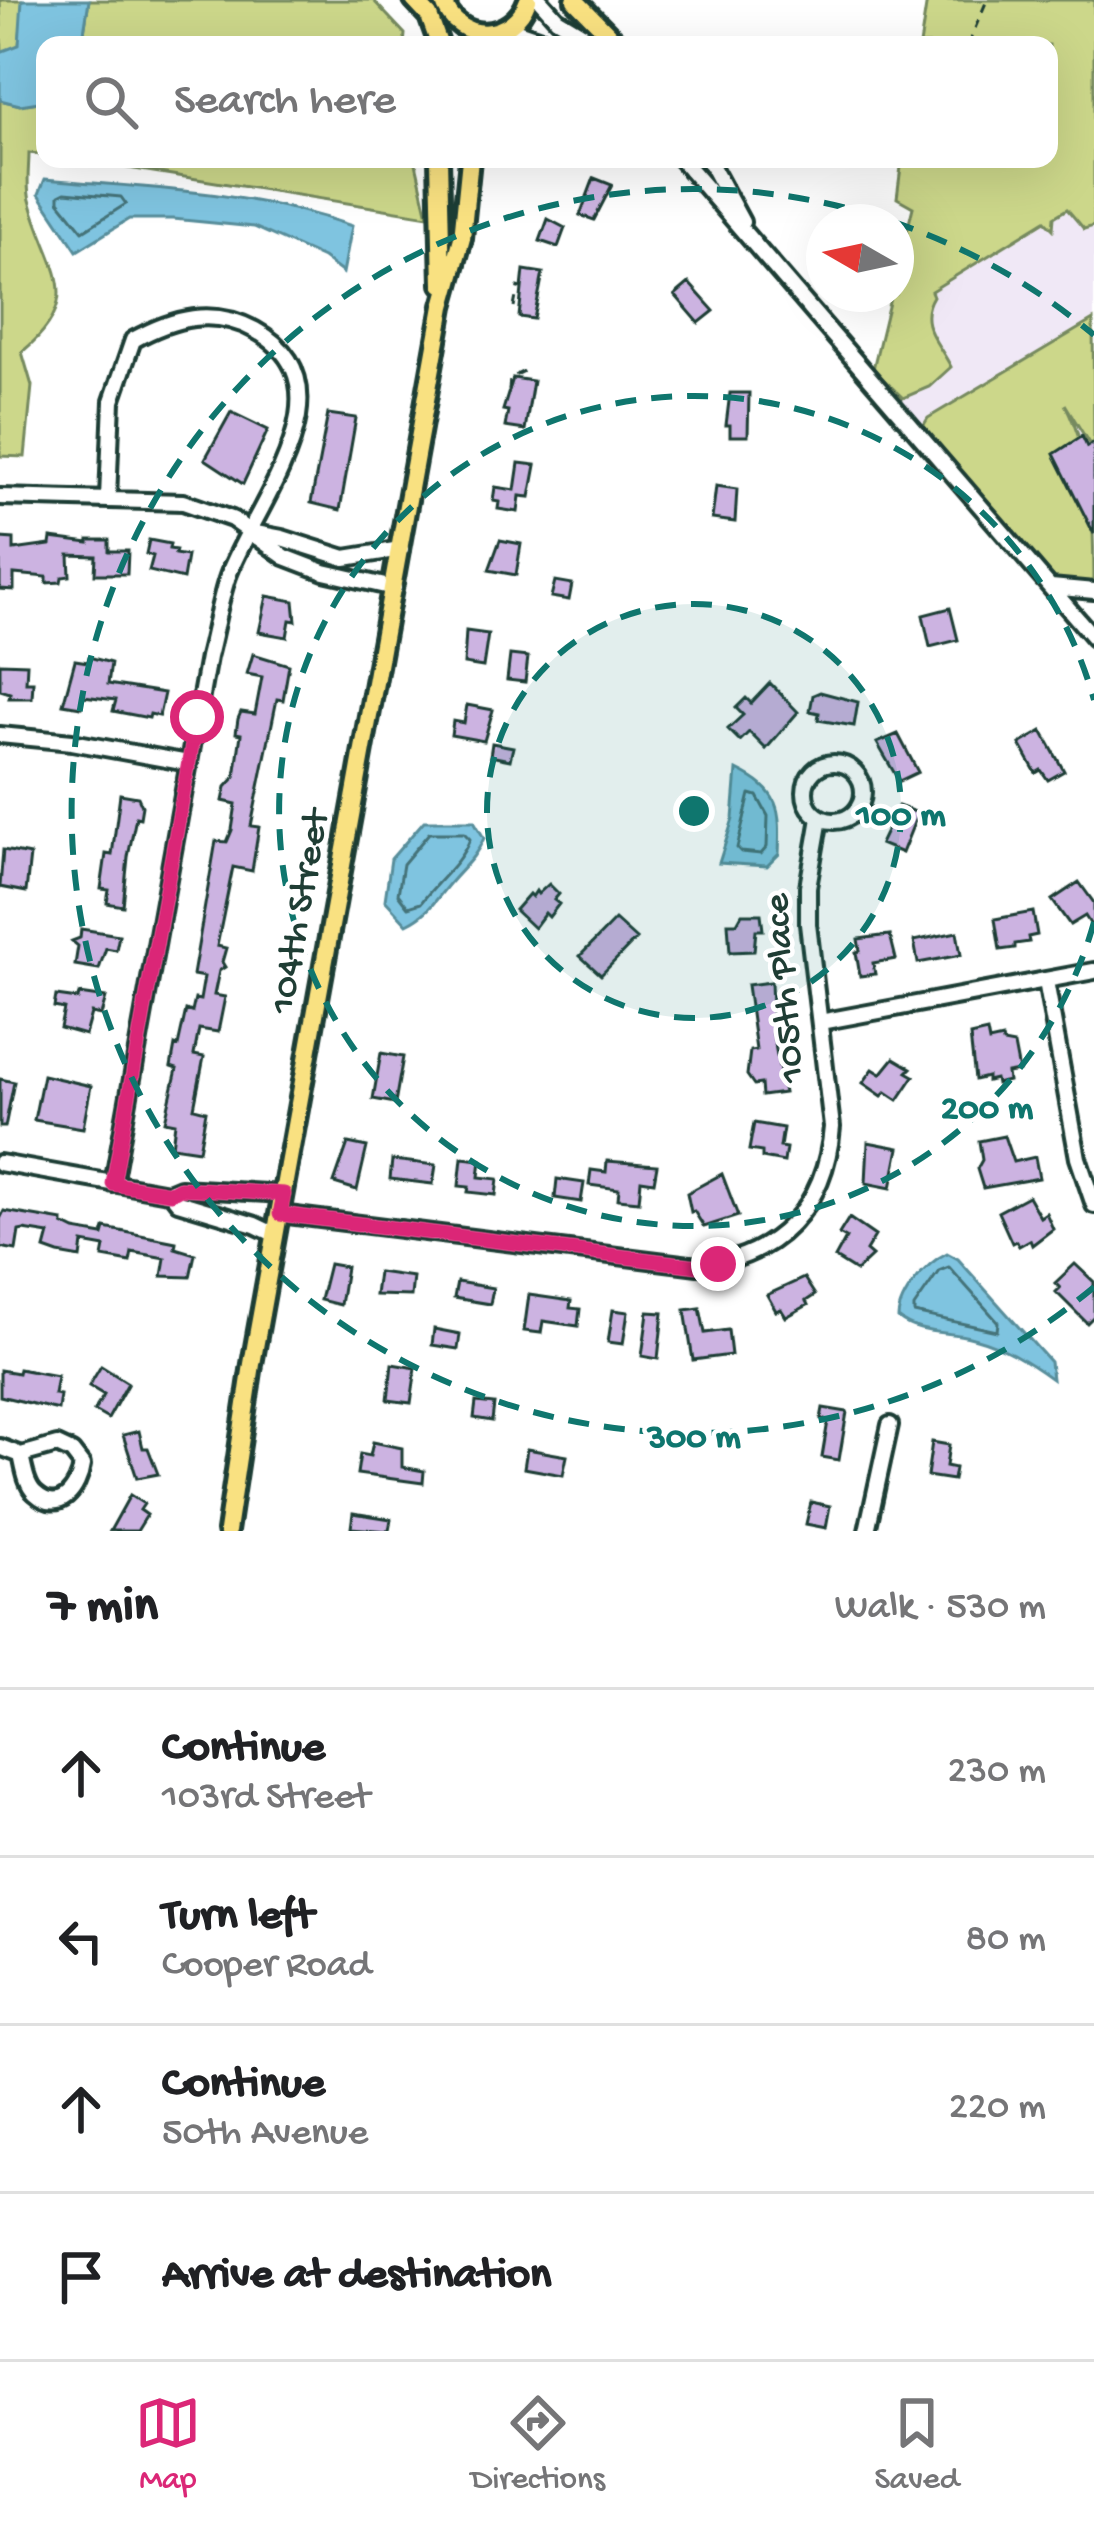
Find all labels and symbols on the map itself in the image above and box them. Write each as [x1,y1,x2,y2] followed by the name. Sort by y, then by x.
[806,204,914,312] north arrow
[170,690,224,744] route start
[673,790,715,832] centre of rings
[854,796,946,839] text: 100 m
[261,803,343,1019] street label: 104th Street
[756,891,818,1085] street label: 105th Place
[941,1089,1034,1132] text: 200 m
[691,1237,745,1291] route end
[646,1418,741,1461] text: 300 m

